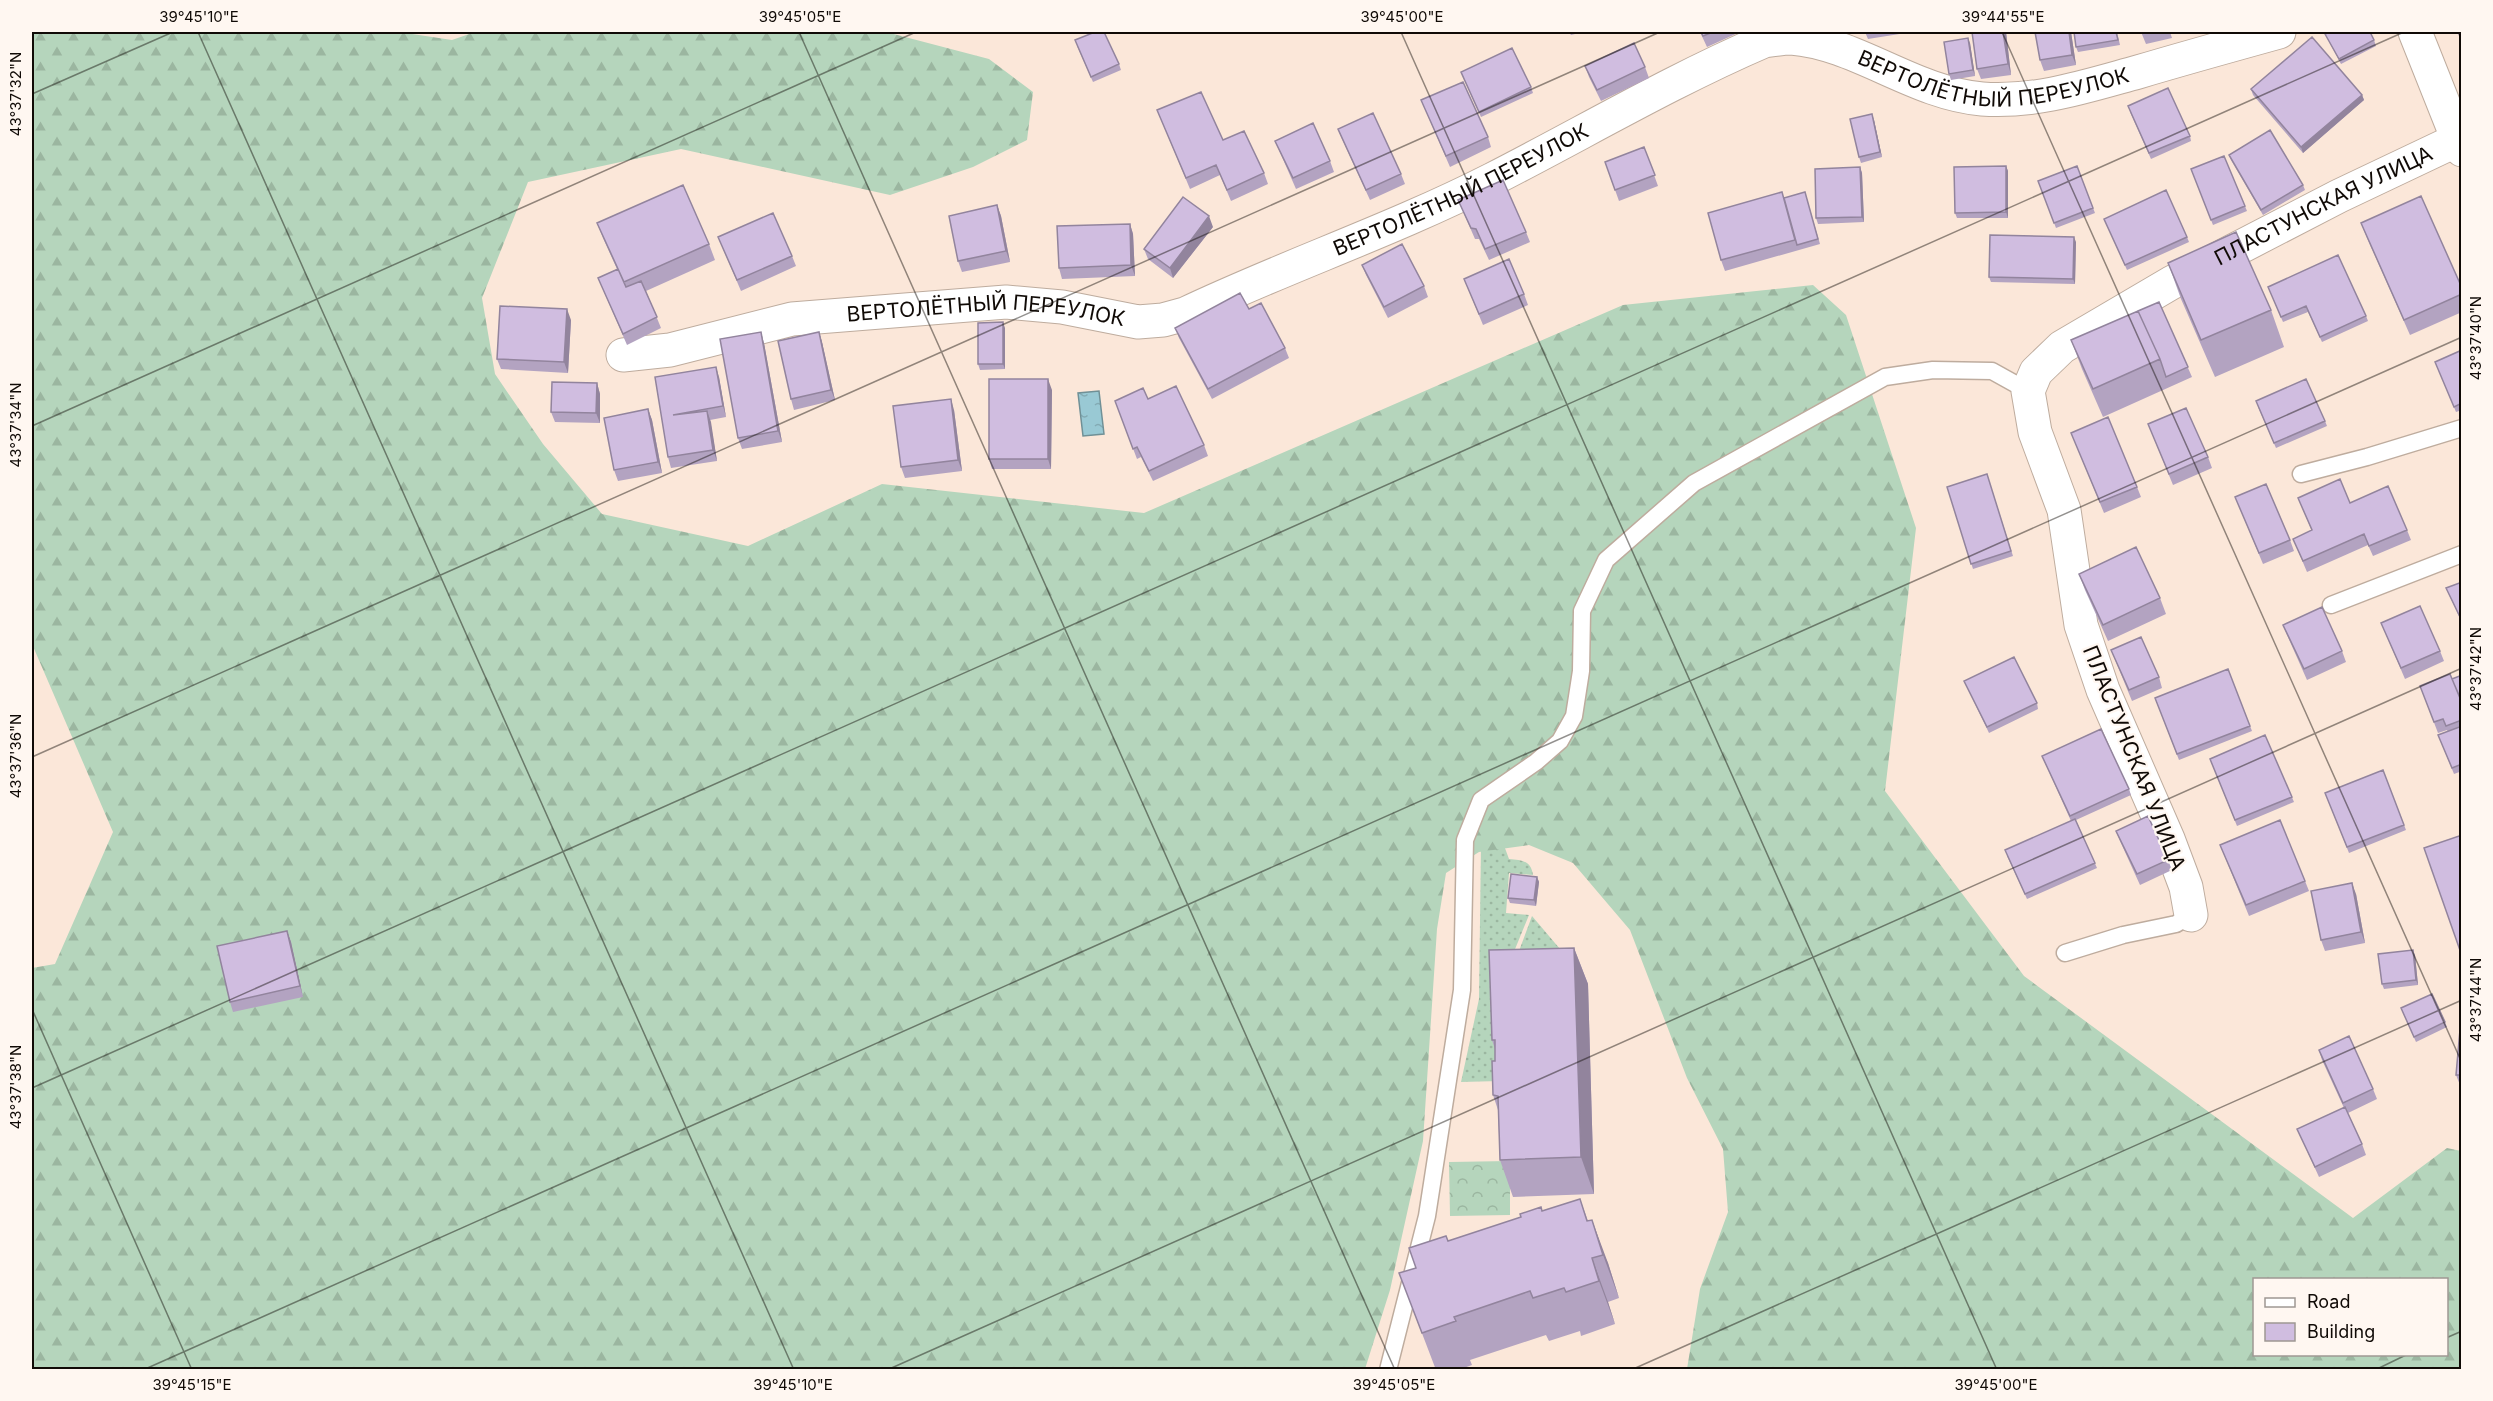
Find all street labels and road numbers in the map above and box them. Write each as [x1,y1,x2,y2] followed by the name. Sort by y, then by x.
[1854,45,2132,112] street label: ВЕРТОЛЁТНЫЙ ПЕРЕУЛОК
[1329,118,1593,261] street label: ВЕРТОЛЁТНЫЙ ПЕРЕУЛОК
[2210,140,2436,270] street label: ПЛАСТУНСКАЯ УЛИЦА
[846,288,1127,331] street label: ВЕРТОЛЁТНЫЙ ПЕРЕУЛОК
[2078,642,2191,874] street label: ПЛАСТУНСКАЯ УЛИЦА

